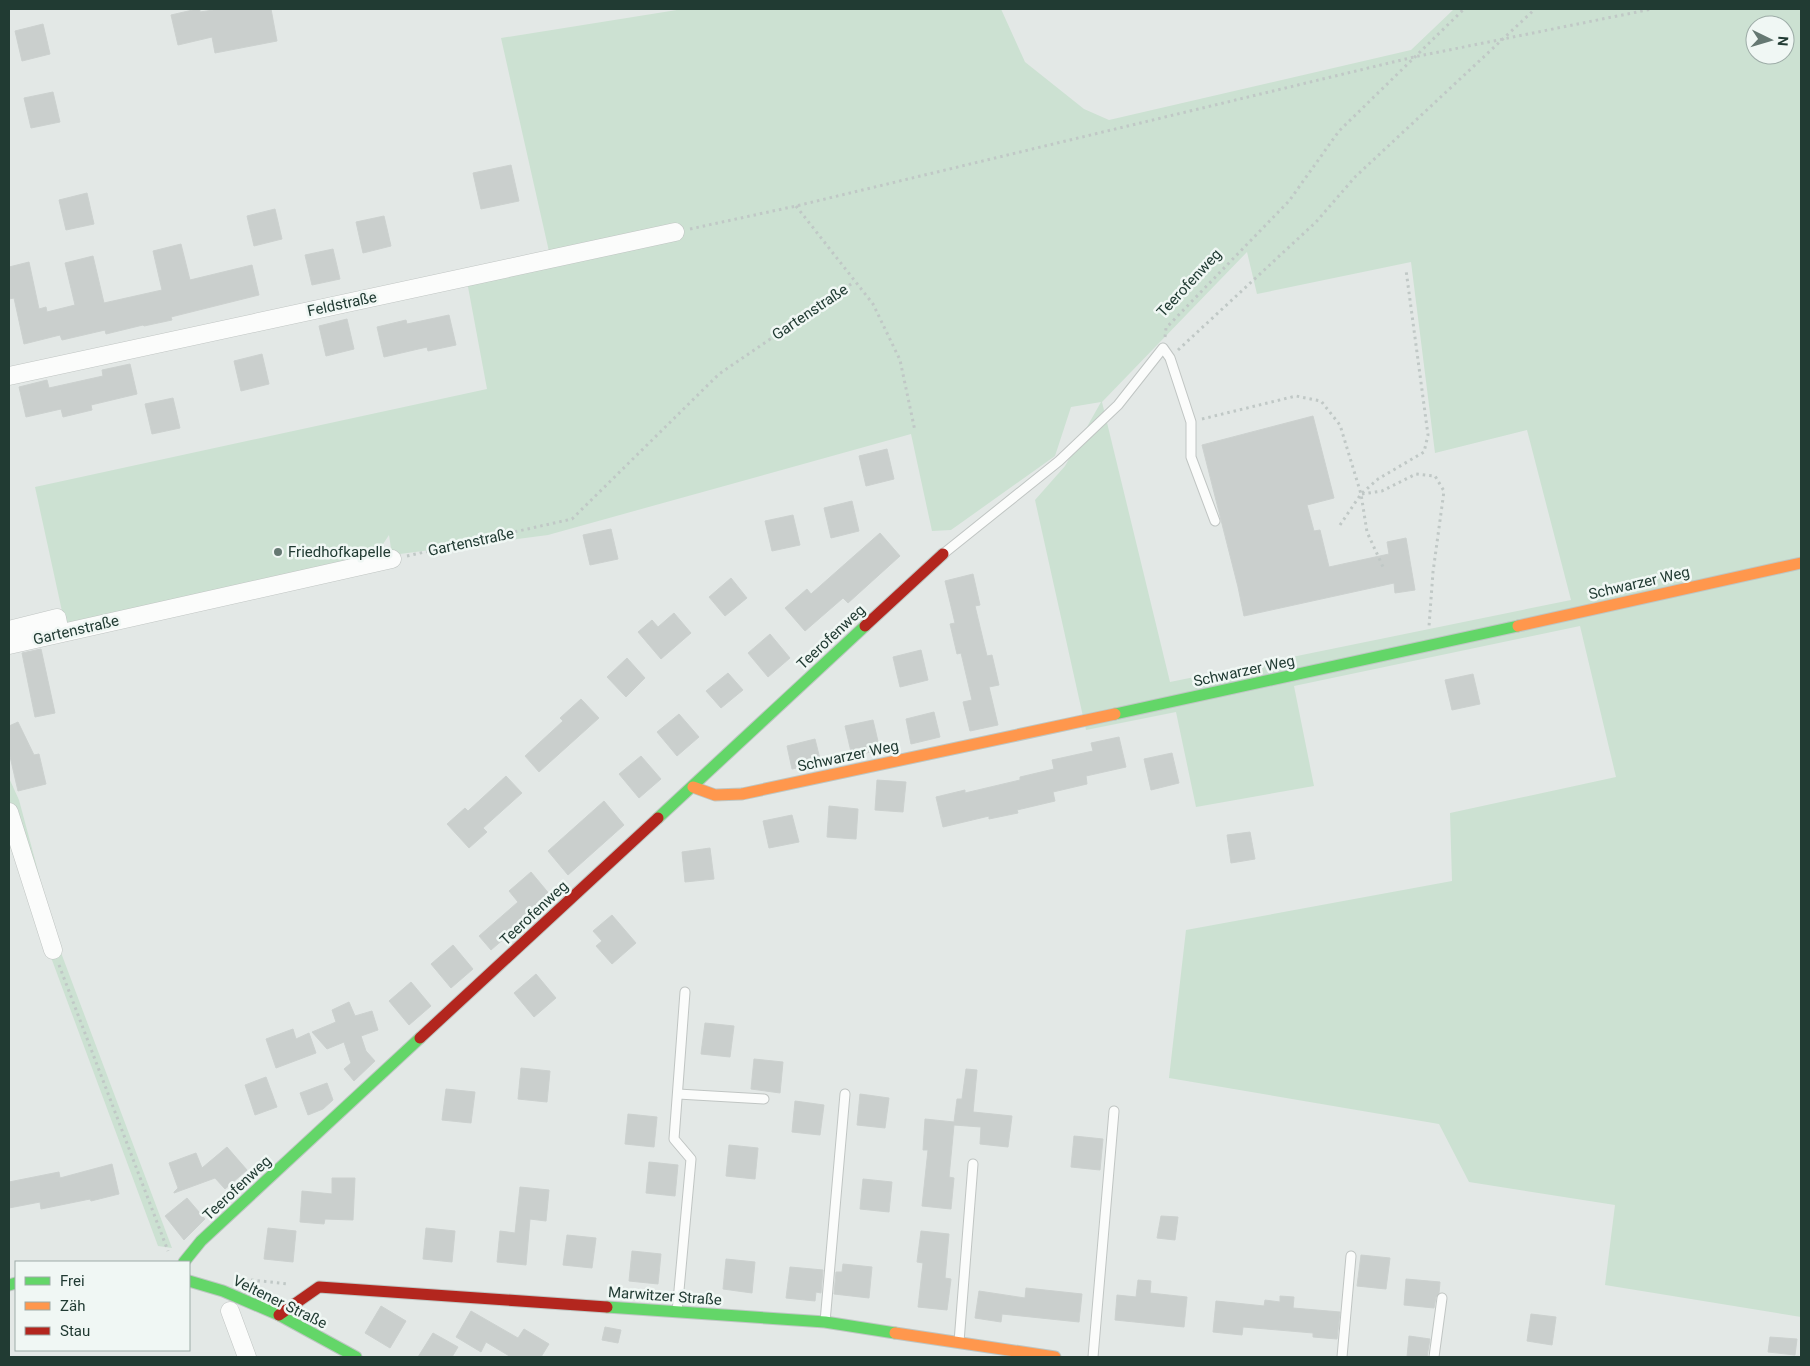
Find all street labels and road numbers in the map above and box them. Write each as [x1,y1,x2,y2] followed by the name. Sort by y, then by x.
[1153,245,1225,321] street label: Teerofenweg
[769,280,851,344] street label: Gartenstraße
[306,288,378,320] street label: Feldstraße
[426,524,516,560] street label: Gartenstraße
[1587,563,1691,603] street label: Schwarzer Weg
[793,601,869,673] street label: Teerofenweg
[31,611,121,649] street label: Gartenstraße
[1192,651,1296,691] street label: Schwarzer Weg
[796,736,900,776] street label: Schwarzer Weg
[496,877,572,949] street label: Teerofenweg
[199,1152,275,1224] street label: Teerofenweg
[230,1271,330,1333] street label: Veltener Straße
[608,1283,723,1309] street label: Marwitzer Straße

